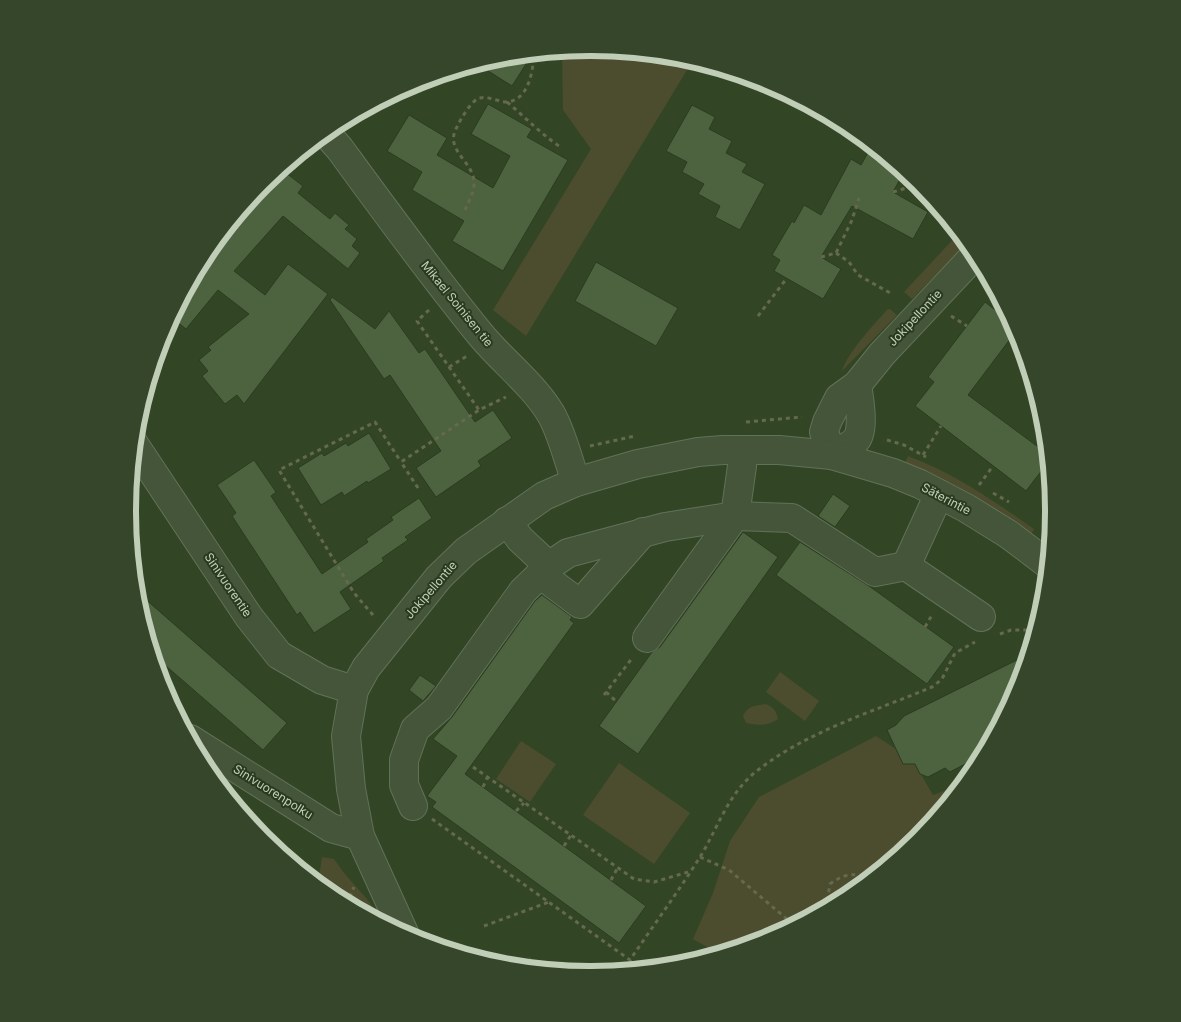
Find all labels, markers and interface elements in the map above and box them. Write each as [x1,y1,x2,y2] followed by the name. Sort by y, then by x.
[418,258,497,350] street label: Mikael Soinisen tie
[885,286,945,349] street label: Jokipellontie
[919,479,973,518] street label: Säterintie
[202,550,255,620] street label: Sinivuorentie
[401,558,460,622] street label: Jokipellontie
[231,761,316,822] street label: Sinivuorenpolku

